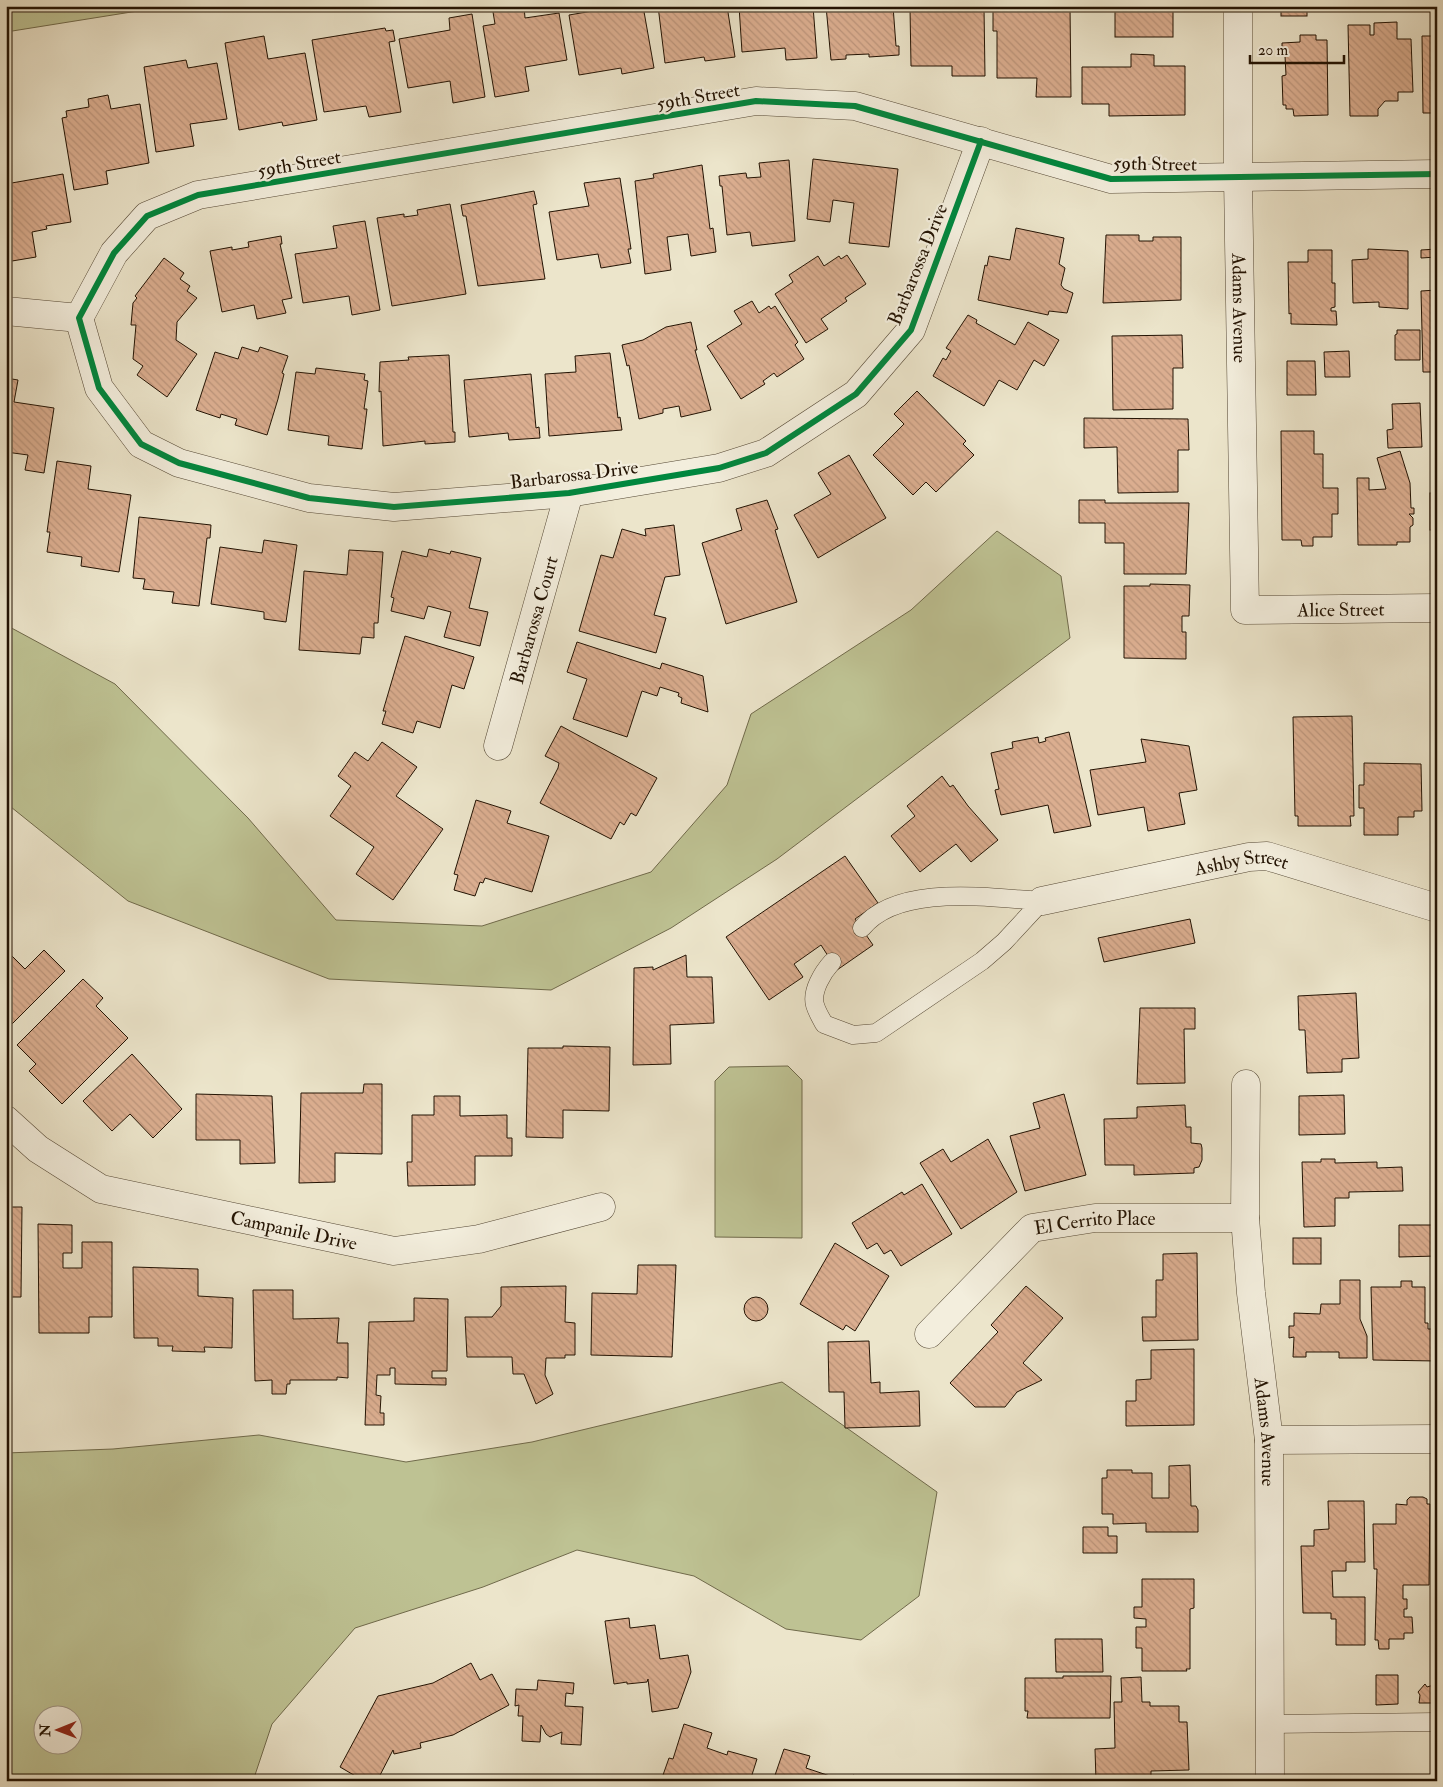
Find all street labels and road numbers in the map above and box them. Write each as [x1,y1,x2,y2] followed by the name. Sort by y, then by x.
[655,78,742,116] street label: 59th Street
[256,145,343,183] street label: 59th Street
[1113,151,1197,177] street label: 59th Street
[883,200,953,329] street label: Barbarossa Drive
[1226,252,1252,363] street label: Adams Avenue
[509,455,640,495] street label: Barbarossa Drive
[505,553,564,687] street label: Barbarossa Court
[1296,598,1385,622] street label: Alice Street
[1191,845,1292,881] street label: Ashby Street
[228,1206,359,1256] street label: Campanile Drive
[1032,1207,1156,1241] street label: El Cerrito Place
[1248,1375,1280,1487] street label: Adams Avenue

